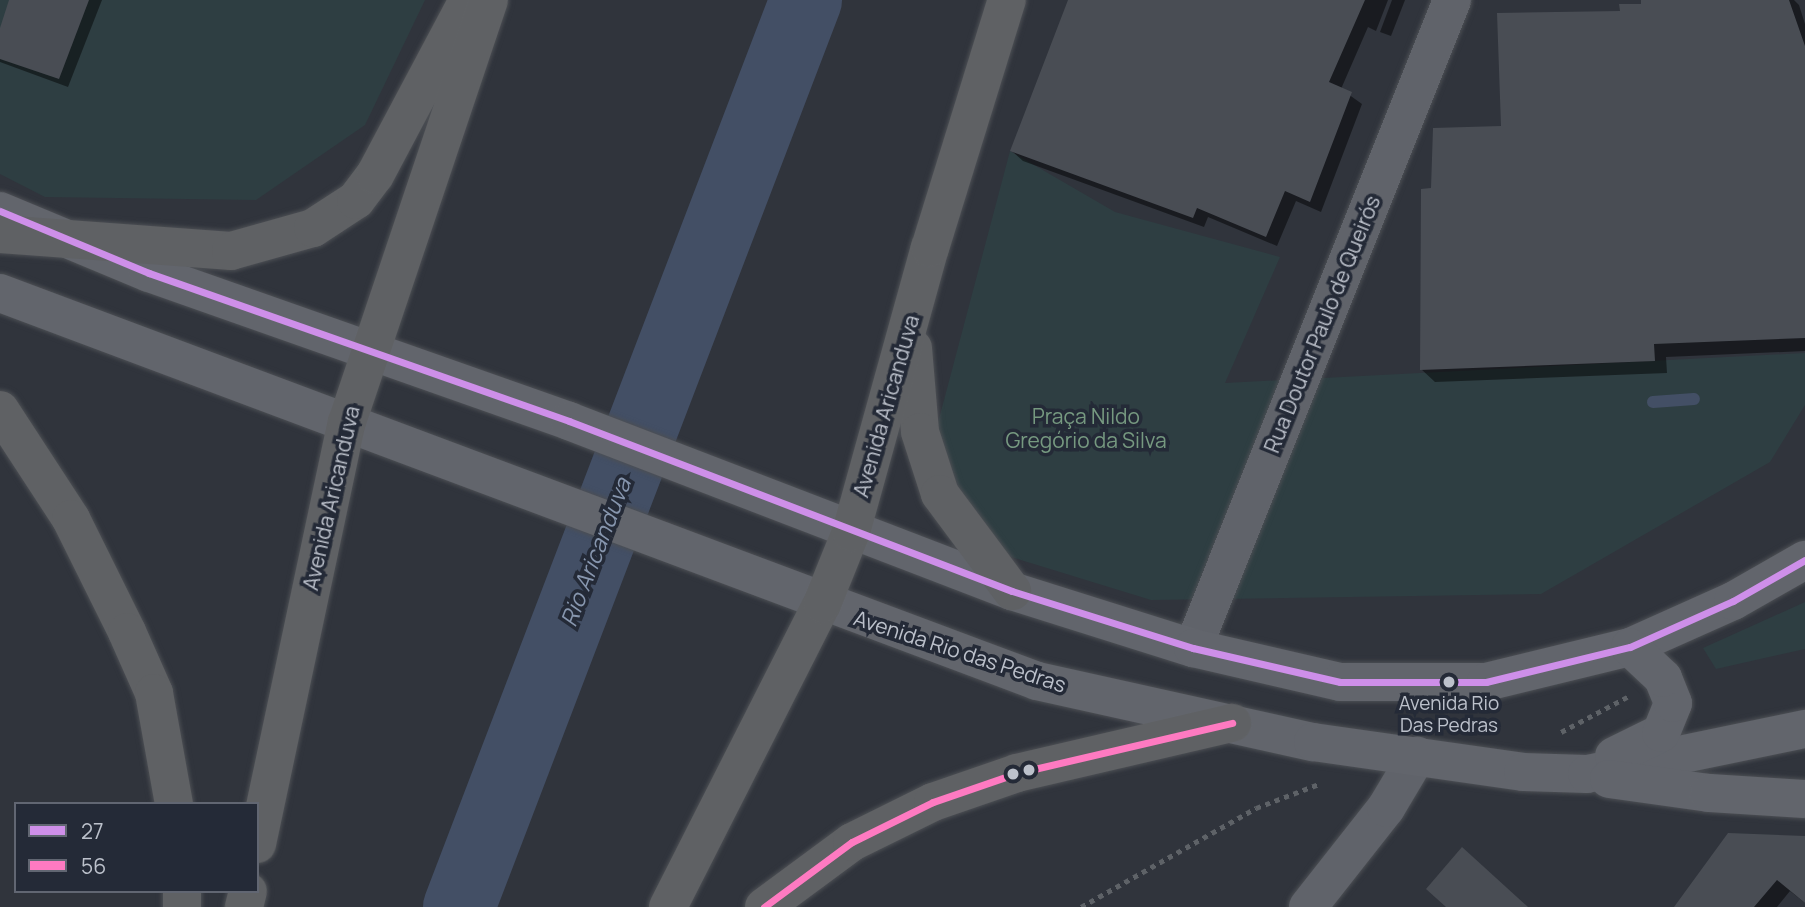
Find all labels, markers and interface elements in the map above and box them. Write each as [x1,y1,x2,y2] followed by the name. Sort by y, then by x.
[1259,192,1385,456] street label: Rua Doutor Paulo de Queirós
[848,312,924,500] street label: Avenida Aricanduva
[298,403,364,593] street label: Avenida Aricanduva
[1005,403,1167,453] park label: Praça Nildo Gregório da Silva
[554,474,636,630] water label: Rio Aricanduva
[851,605,1069,697] street label: Avenida Rio das Pedras
[1442,675,1456,689] marker: Avenida Rio Das Pedras
[1399,693,1499,737] place label: Avenida Rio Das Pedras
[1022,763,1036,777] unlabelled marker
[1006,767,1020,781] unlabelled marker
[14,802,259,893] legend
[81,817,104,845] text: 27
[81,852,106,880] text: 56

